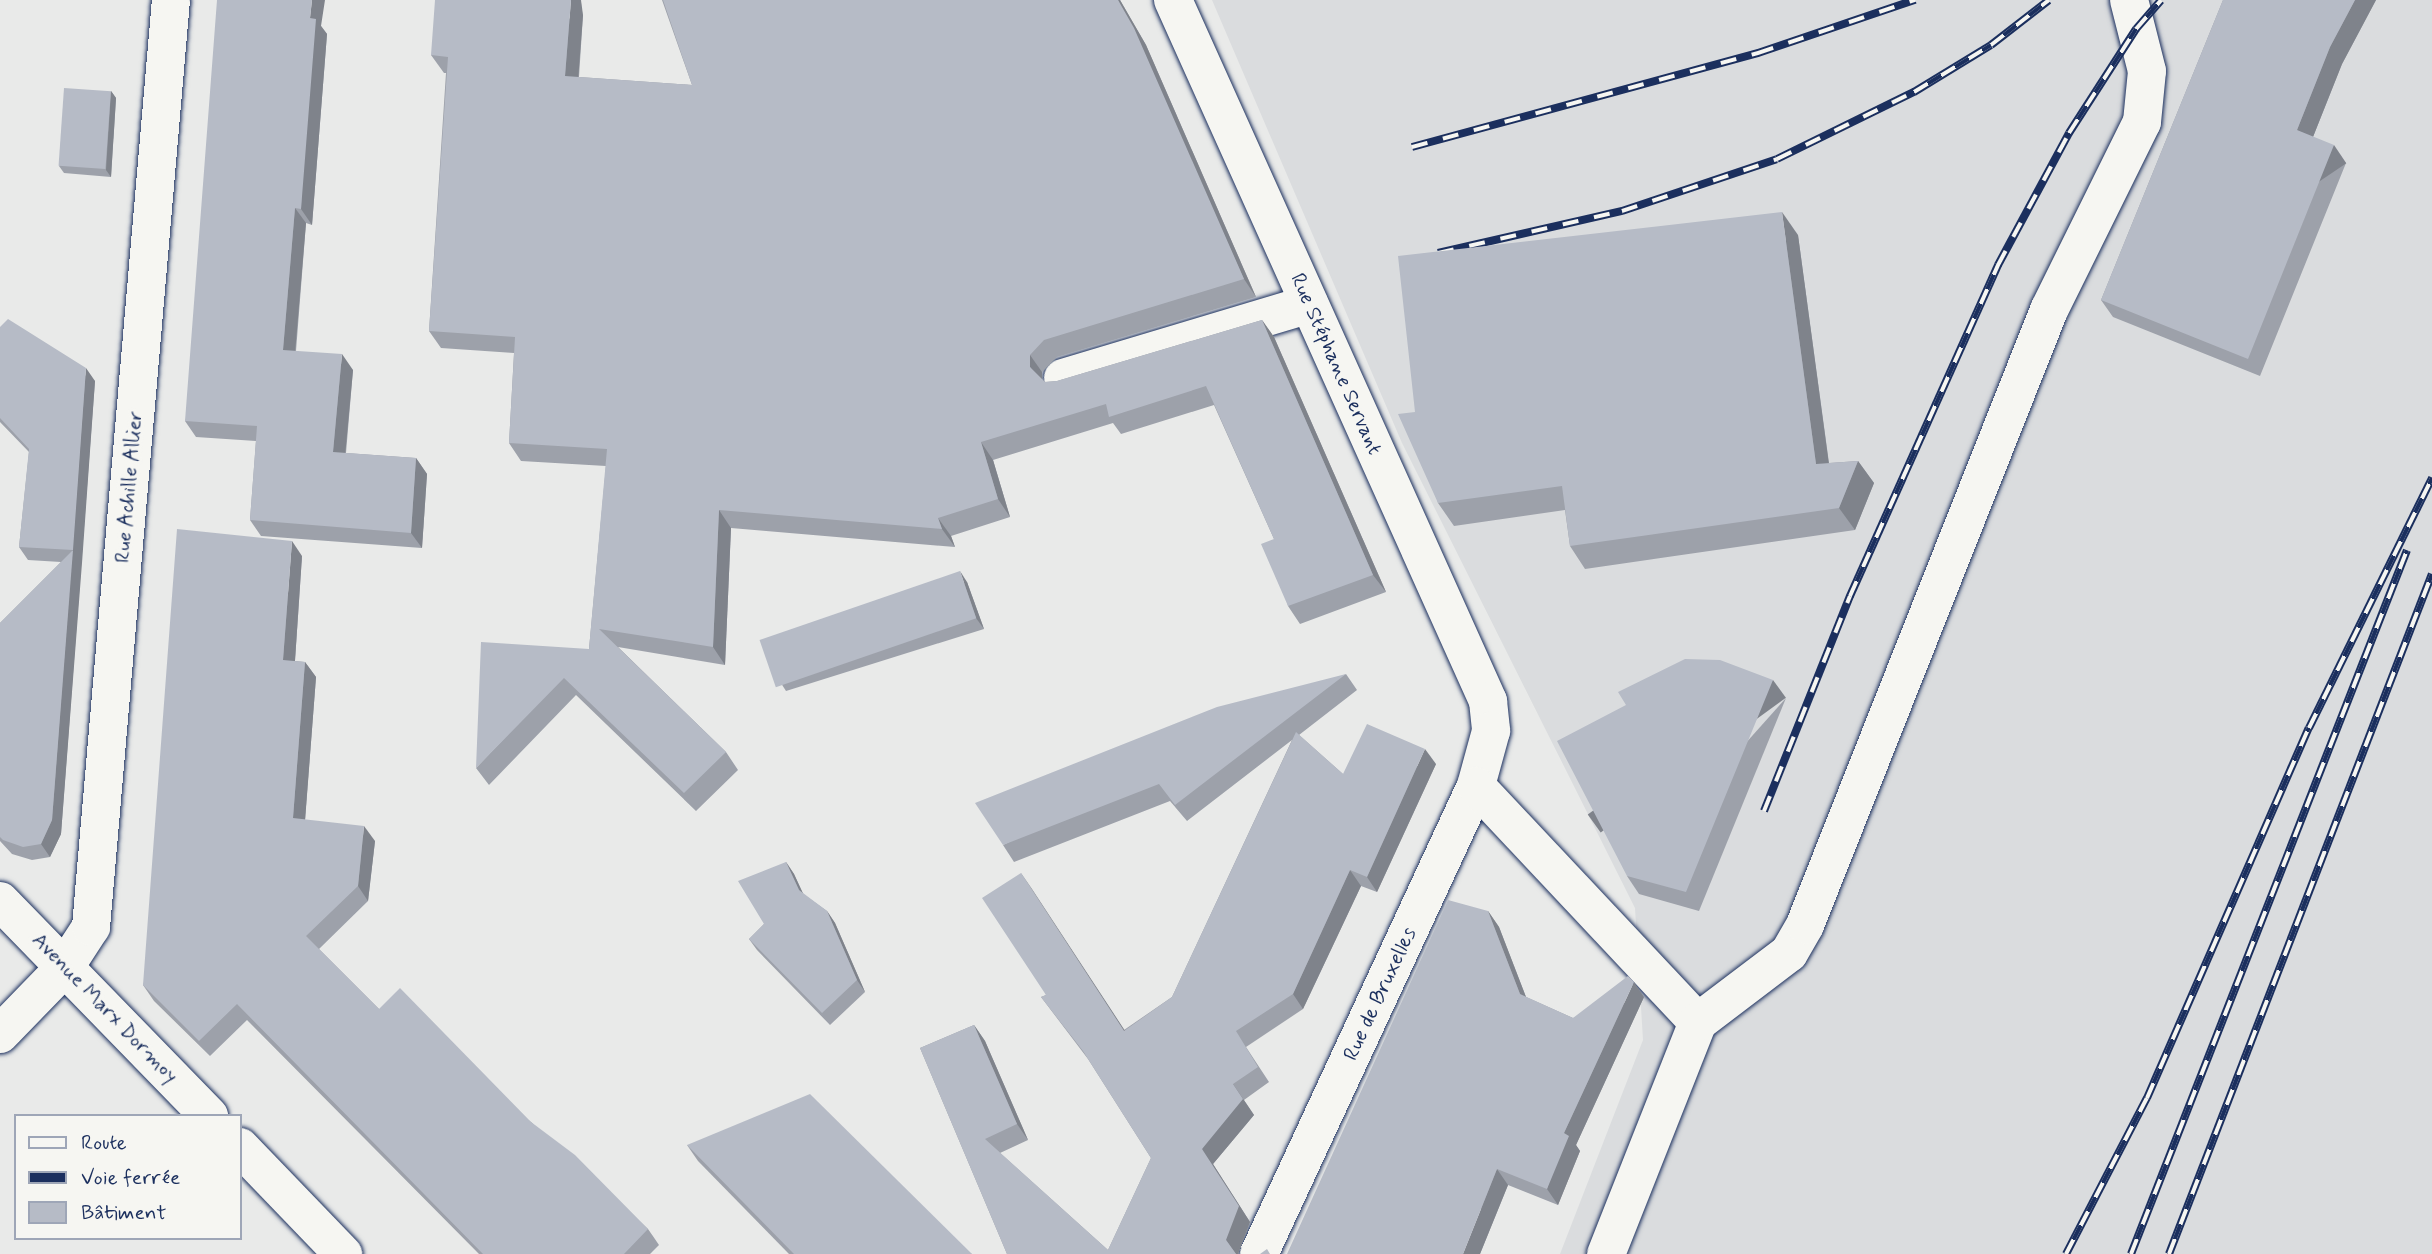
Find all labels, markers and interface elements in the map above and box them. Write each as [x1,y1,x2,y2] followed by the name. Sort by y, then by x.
[1285,270,1387,458] street label: Rue Stéphane Servant
[110,410,148,564] street label: Rue Achille Allier
[1338,924,1422,1064] street label: Rue de Bruxelles
[26,927,184,1089] street label: Avenue Marx Dormoy
[14,1114,242,1240] legend
[81,1129,127,1157] text: Route
[81,1164,180,1192] text: Voie ferrée
[81,1199,166,1227] text: Bâtiment

